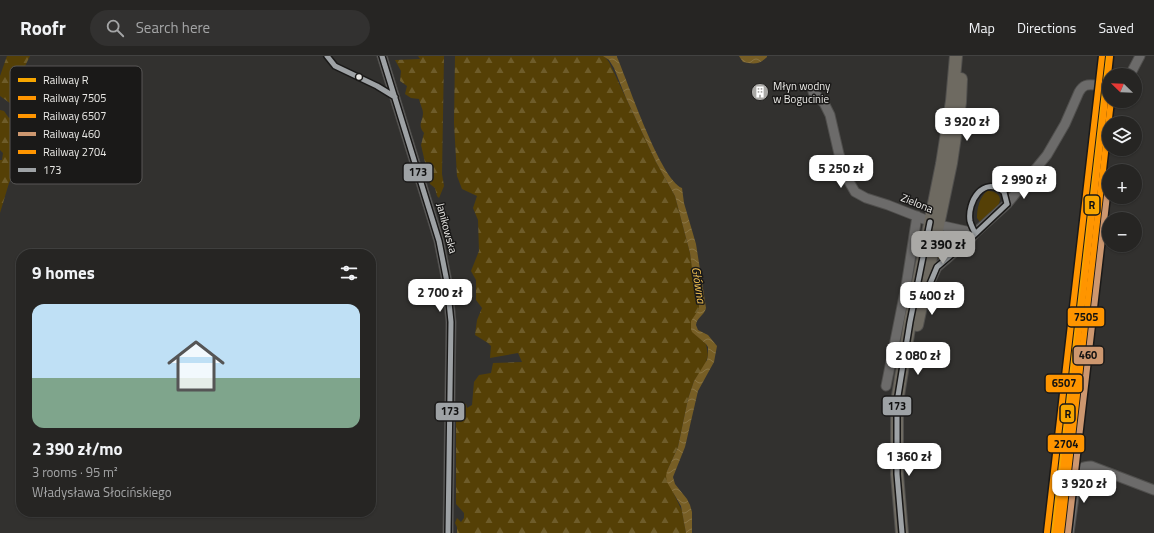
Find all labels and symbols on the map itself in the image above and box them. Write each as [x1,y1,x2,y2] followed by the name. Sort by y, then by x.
[10,66,142,184] legend
[1102,68,1142,108] north arrow
[43,72,89,88] text: Railway R
[354,72,364,82] unlabelled marker
[773,78,831,107] place label: Młyn wodny w Bogucinie
[750,82,770,102] building icon: Młyn wodny w Bogucinie
[43,90,106,106] text: Railway 7505
[43,108,106,124] text: Railway 6507
[926,108,1008,142] pin: 3 920 zł
[43,126,100,142] text: Railway 460
[43,144,106,160] text: Railway 2704
[800,155,882,189] pin: 5 250 zł
[43,162,61,178] text: 173
[403,163,433,182] line badge: 173
[409,164,427,180] text: 173
[983,166,1065,200] pin: 2 990 zł
[898,189,936,217] street label: Zielona
[1084,195,1100,215] line badge: R
[1089,197,1096,213] text: R
[433,201,462,256] street label: Janikowska
[902,231,984,265] pin: 2 390 zł
[687,265,711,306] water label: Główna
[399,279,481,313] pin: 2 700 zł
[891,282,973,316] pin: 5 400 zł
[1067,307,1105,327] line badge: 7505
[1074,309,1098,325] text: 7505
[877,342,959,376] pin: 2 080 zł
[1073,346,1104,365] line badge: 460
[1079,347,1097,363] text: 460
[1045,374,1083,393] line badge: 6507
[1052,375,1076,391] text: 6507
[882,396,912,416] line badge: 173
[888,398,906,414] text: 173
[435,402,465,421] line badge: 173
[441,403,459,419] text: 173
[1060,404,1075,423] line badge: R
[1065,406,1072,422] text: R
[1047,434,1085,453] line badge: 2704
[1054,436,1078,452] text: 2704
[868,443,950,477] pin: 1 360 zł
[1043,470,1125,504] pin: 3 920 zł

